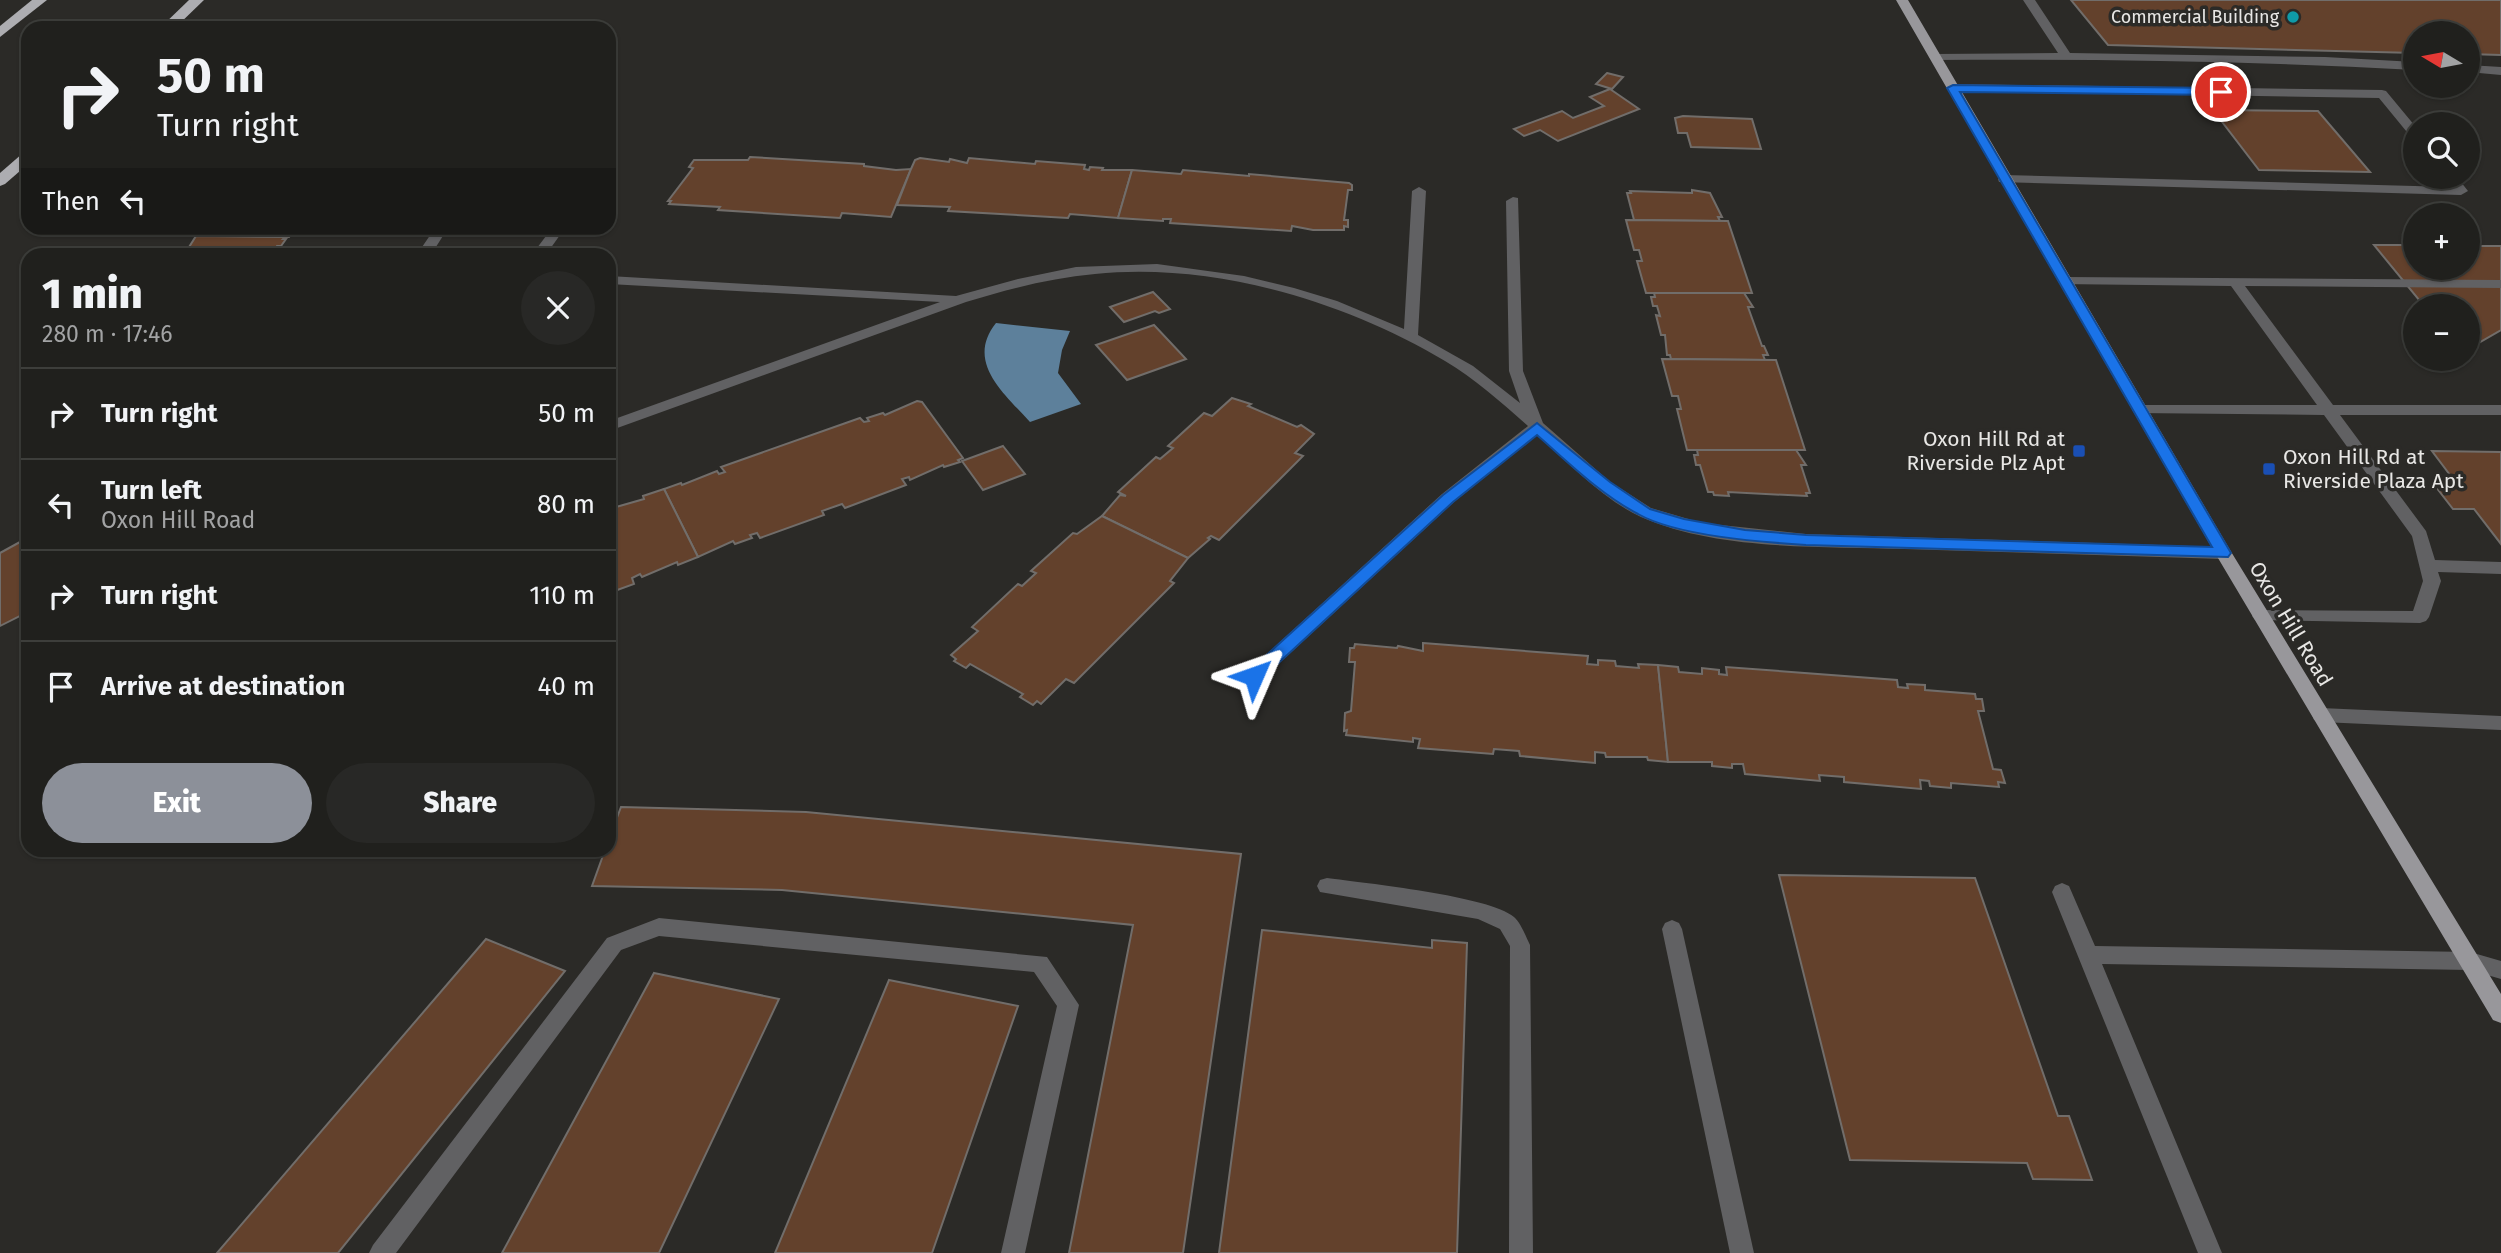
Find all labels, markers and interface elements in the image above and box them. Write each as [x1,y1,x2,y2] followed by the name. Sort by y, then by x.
[2111,6,2280,28] place label: Commercial Building
[2285,9,2301,25] marker: Commercial Building
[2403,21,2480,98] north arrow
[2403,21,2480,371] map controls
[157,46,265,105] text: 50 m
[42,49,133,140] icon: right
[2191,62,2251,122] pin
[2202,73,2240,111] icon: arrive
[157,106,299,144] text: Turn right
[2403,112,2480,189] button: search
[114,182,152,220] icon: left
[42,186,100,217] text: Then
[2403,203,2480,280] button: +
[42,269,143,319] text: 1 min
[521,271,595,345] button: close
[2403,294,2480,371] button: −
[42,320,172,348] text: 280 m · 17:46
[42,395,80,433] icon: right
[101,398,218,429] text: Turn right
[538,398,595,429] text: 50 m
[1906,426,2065,476] place label: Oxon Hill Rd at Riverside Plz Apt
[2071,443,2087,459] marker: Oxon Hill Rd at Riverside Plz Apt
[2283,444,2464,494] place label: Oxon Hill Rd at Riverside Plaza Apt
[2261,461,2277,477] marker: Oxon Hill Rd at Riverside Plaza Apt
[101,475,202,506] text: Turn left
[42,486,80,524] icon: left
[537,489,595,520] text: 80 m
[101,506,255,534] text: Oxon Hill Road
[2244,557,2338,691] street label: Oxon Hill Road
[42,577,80,615] icon: right
[101,580,218,611] text: Turn right
[529,580,595,611] text: 110 m
[1217,639,1291,713] position arrow
[42,668,80,706] icon: arrive
[101,671,345,702] text: Arrive at destination
[537,671,595,702] text: 40 m
[42,763,312,843] button: Exit
[326,763,595,843] button: Share

